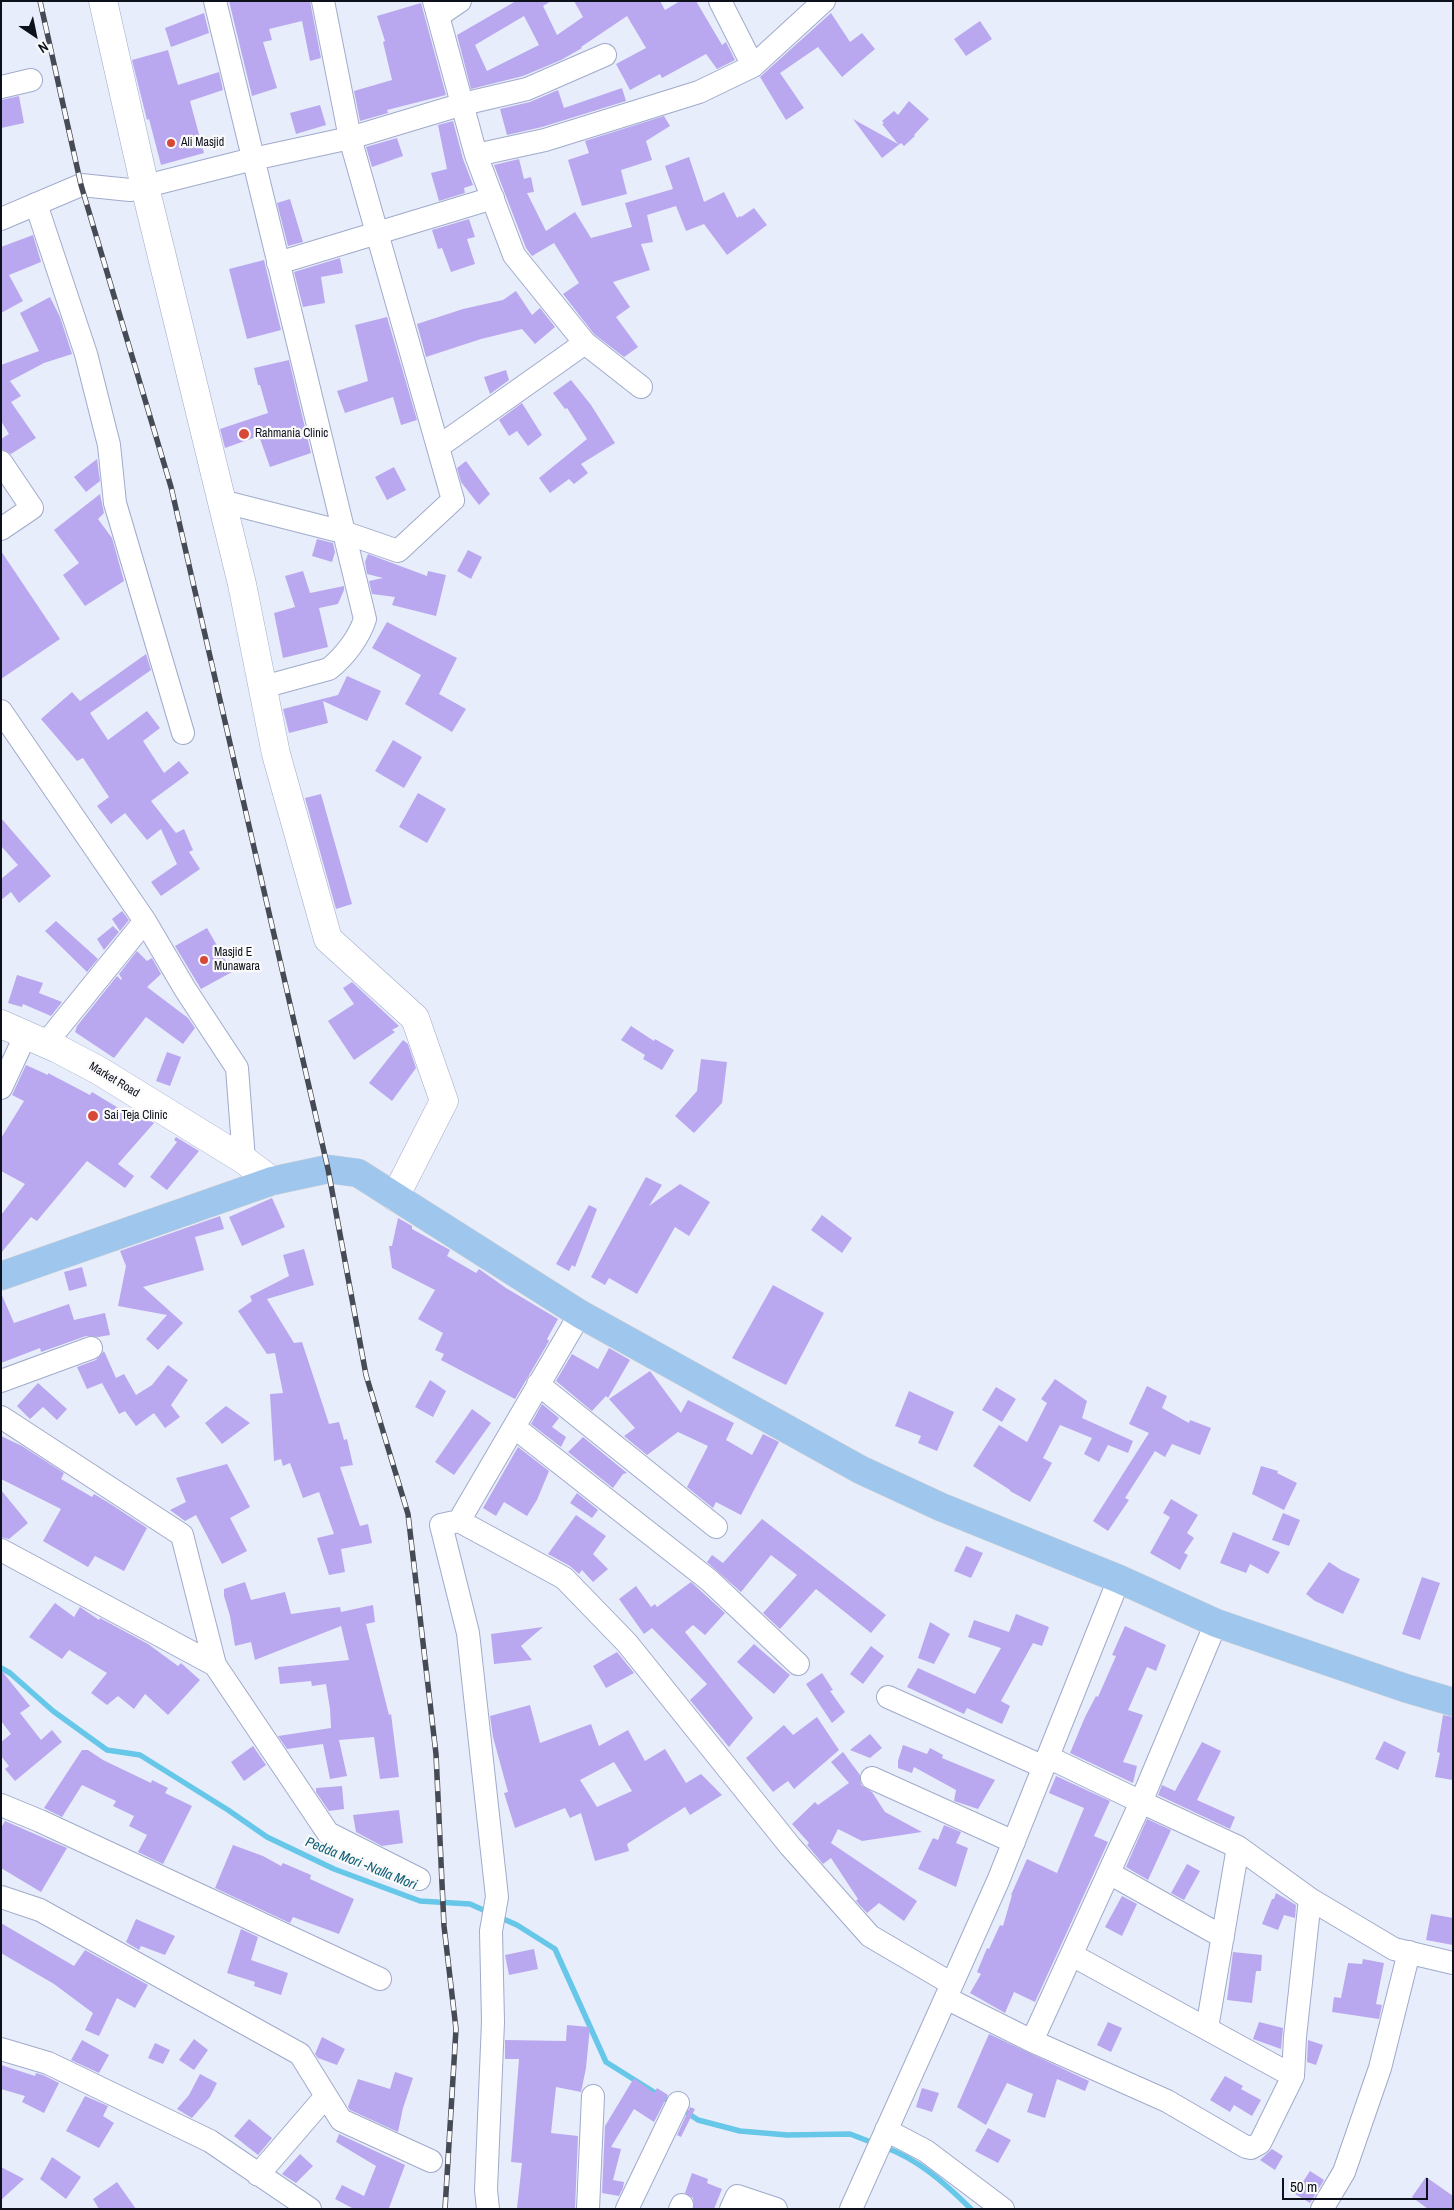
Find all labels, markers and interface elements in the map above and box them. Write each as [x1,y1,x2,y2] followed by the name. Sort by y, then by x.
[10,10,60,60] north arrow
[35,38,52,57] text: N
[181,136,224,150] place label: Ali Masjid
[165,137,177,149] marker: Ali Masjid
[237,427,251,441] marker: Rahmania Clinic
[255,427,328,441] place label: Rahmania Clinic
[214,946,260,974] place label: Masjid E Munawara
[198,954,210,966] marker: Masjid E Munawara
[86,1059,142,1101] street label: Market Road
[86,1109,100,1123] marker: Sai Teja Clinic
[104,1109,167,1123] place label: Sai Teja Clinic
[303,1834,419,1894] water label: Pedda Mori -Nalla Mori
[1284,2168,1430,2200] scale bar
[1290,2176,1317,2197] text: 50 m

